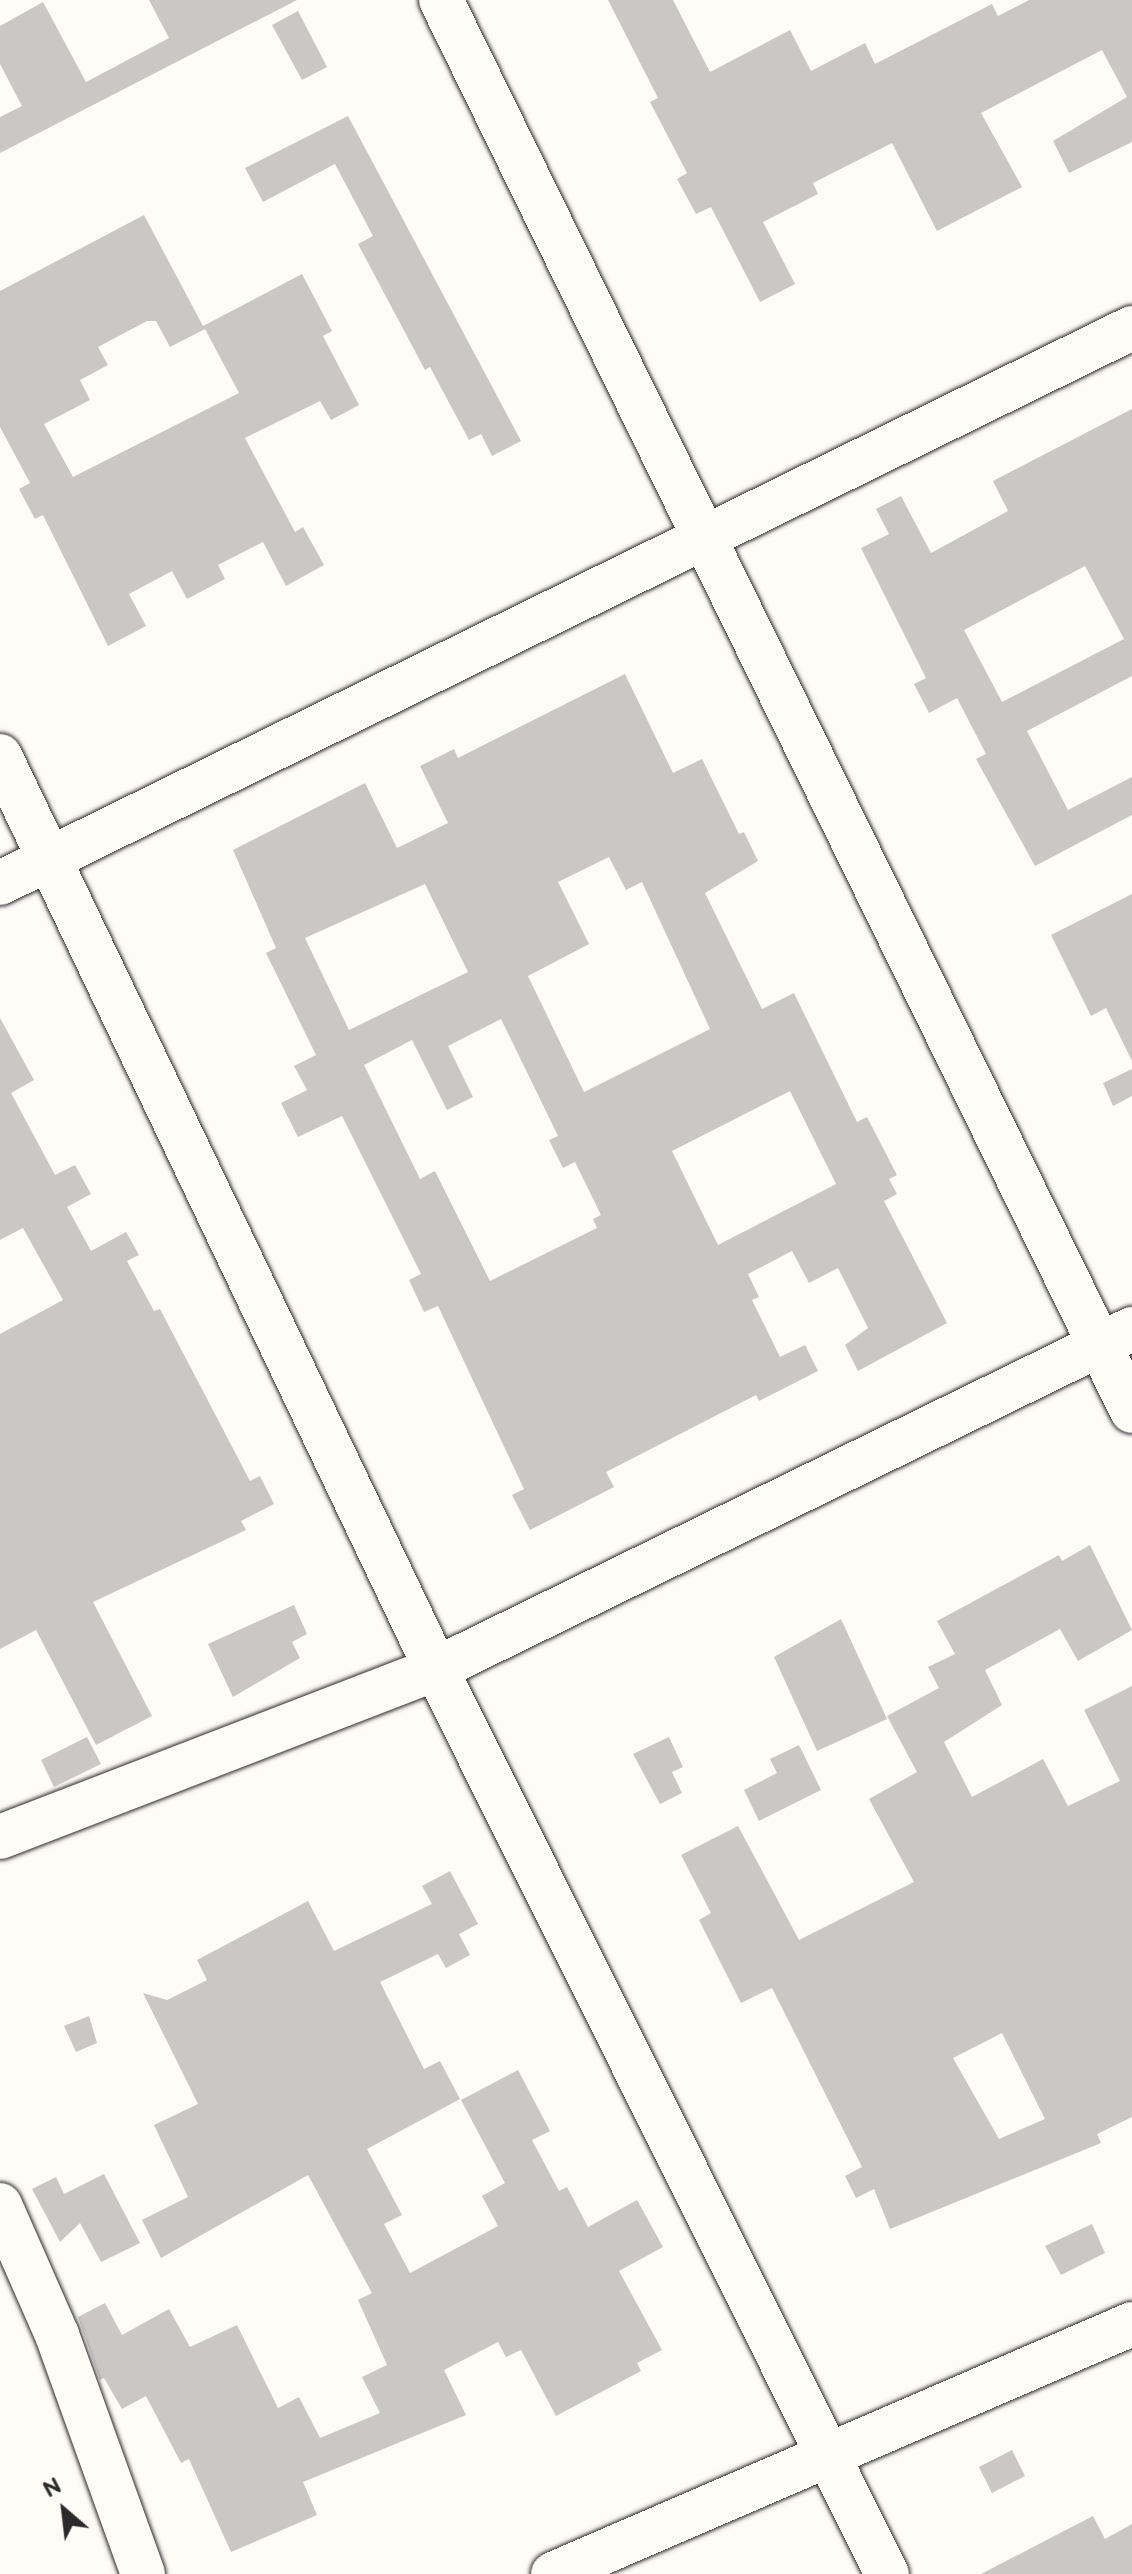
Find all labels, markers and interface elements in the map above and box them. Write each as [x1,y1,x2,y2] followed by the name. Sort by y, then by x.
[24,2470,104,2550] north arrow
[39,2473,66,2504] text: N

